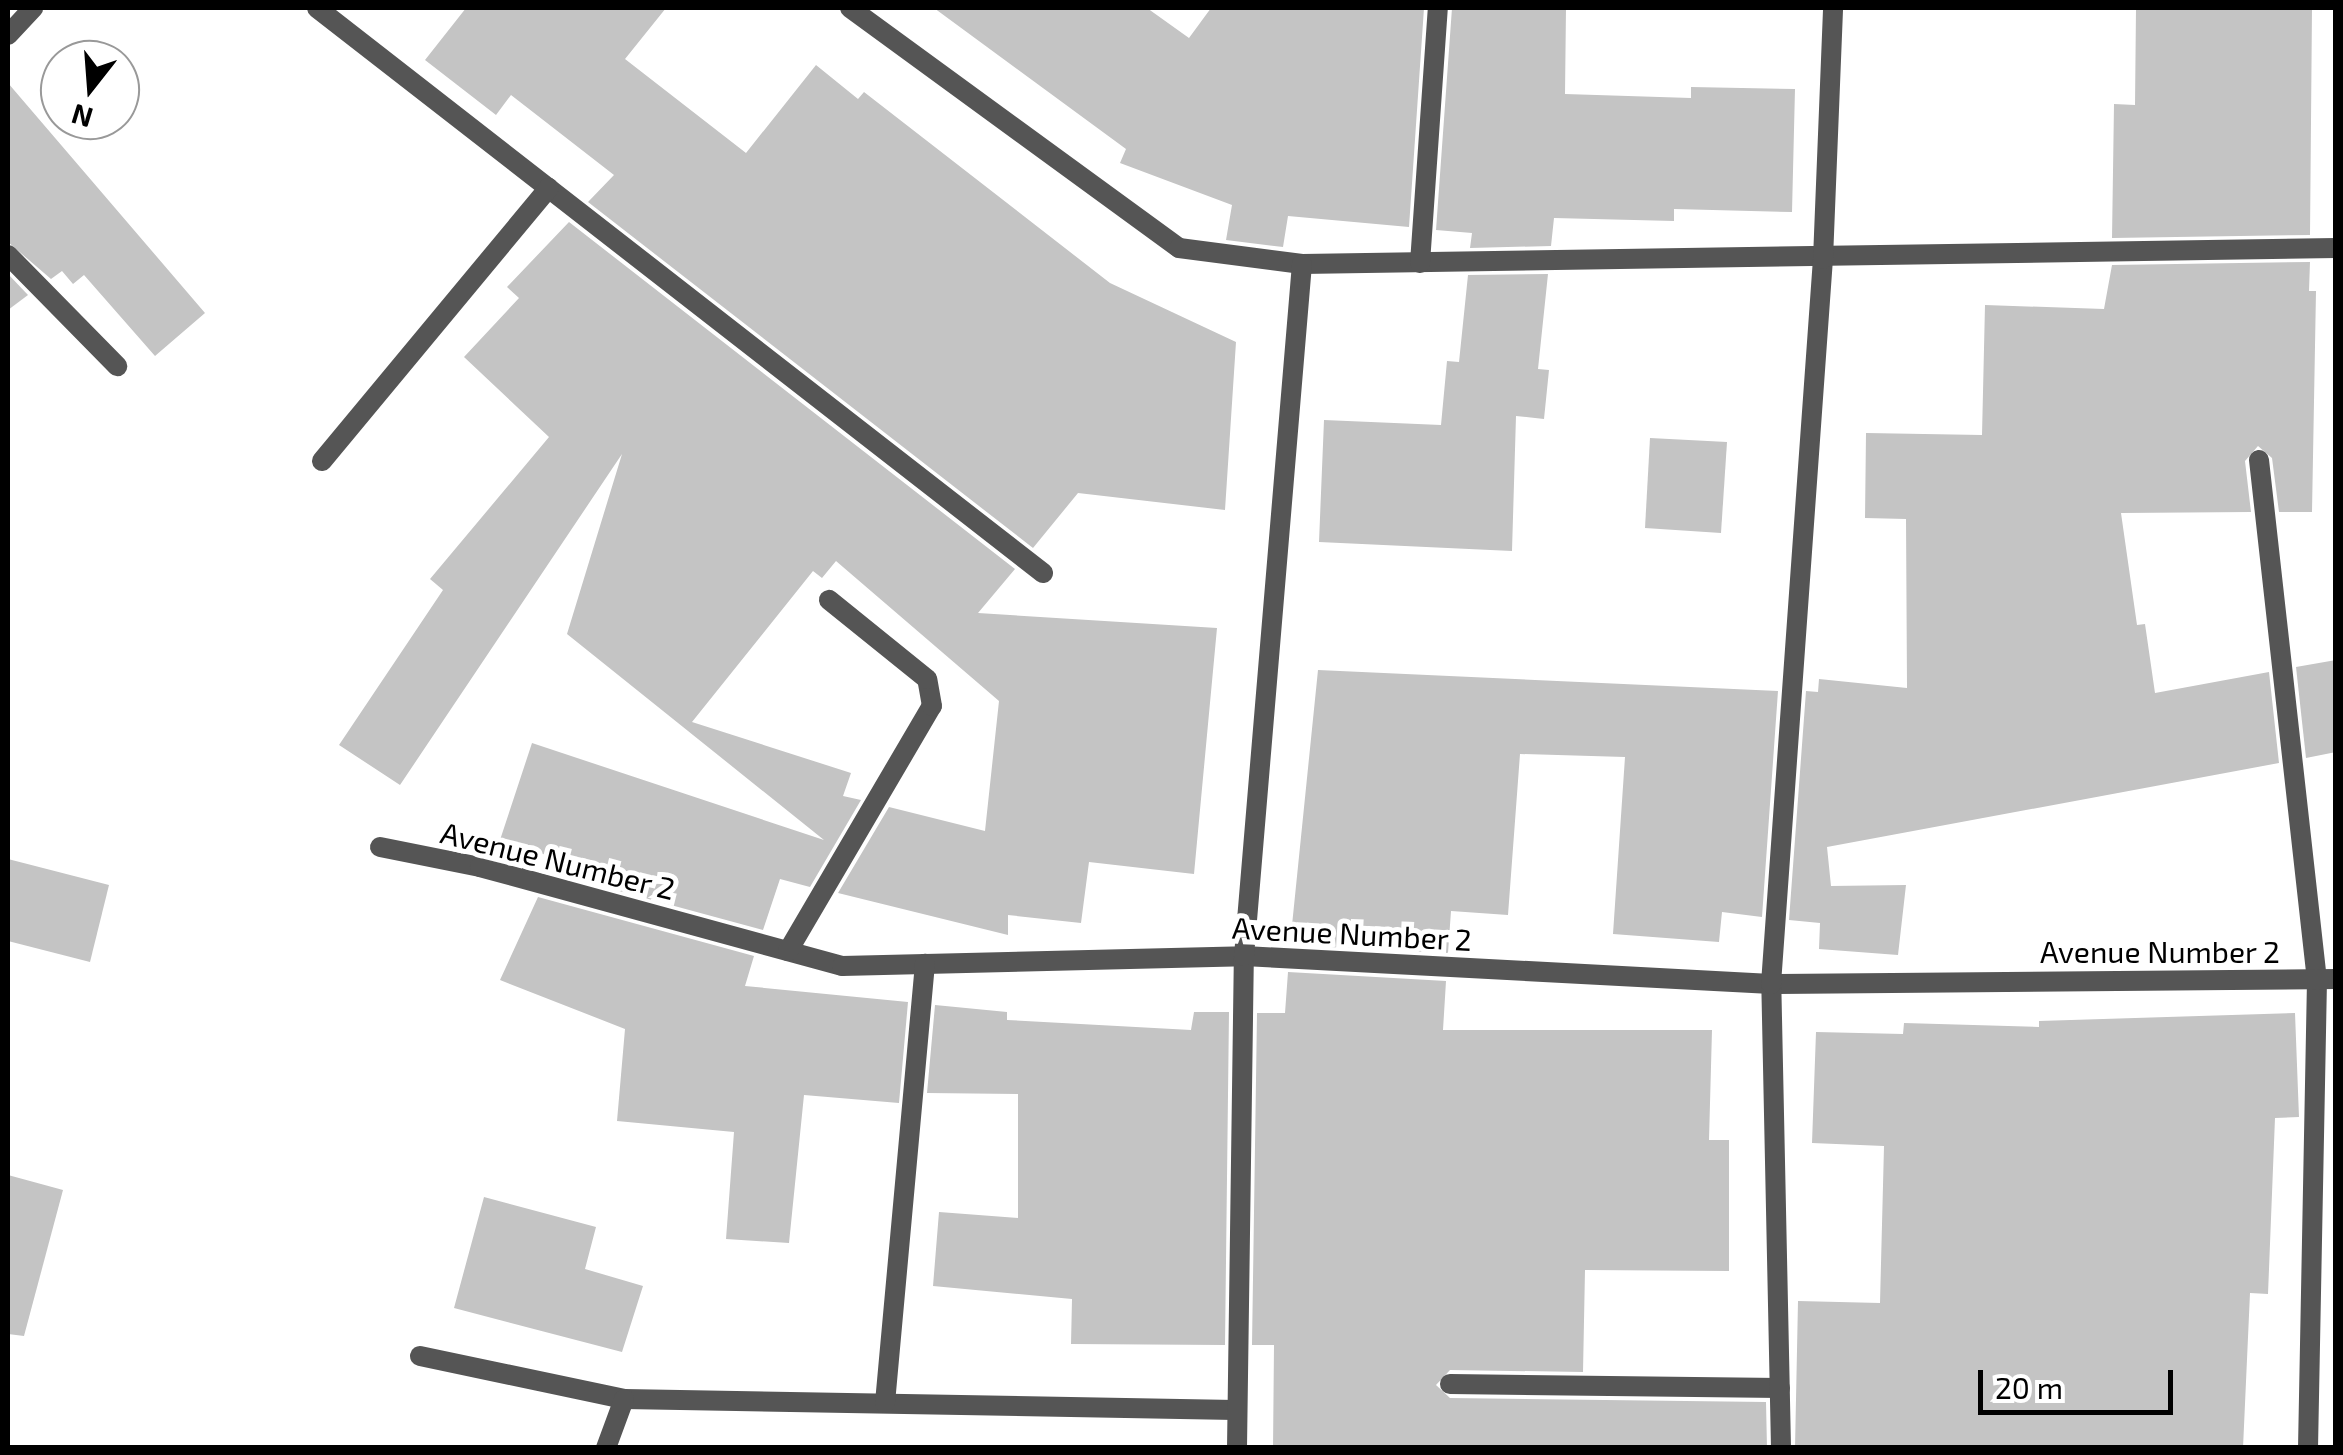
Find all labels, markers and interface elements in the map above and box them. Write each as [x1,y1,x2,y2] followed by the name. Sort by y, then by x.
[40,40,140,140] north arrow
[67,98,96,136] text: N
[437,813,679,907] street label: Avenue Number 2
[1231,909,1473,957] street label: Avenue Number 2
[2040,933,2280,969] street label: Avenue Number 2
[1983,1350,2178,1412] scale bar
[1995,1369,2063,1405] text: 20 m

